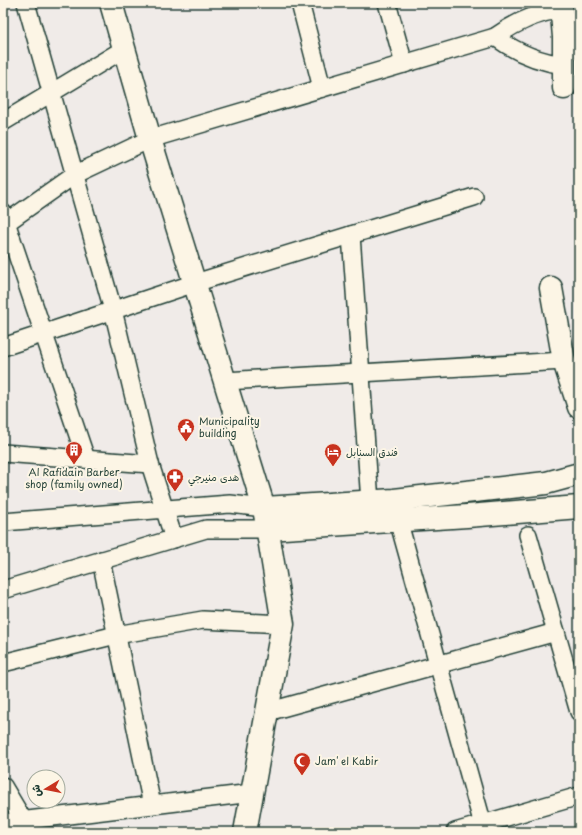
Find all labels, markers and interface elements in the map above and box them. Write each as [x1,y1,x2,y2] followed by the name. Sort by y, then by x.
[199,413,260,440] place label: Municipality building
[176,417,196,442] public building icon: Municipality building
[64,440,84,465] building icon: Al Rafidain Barber shop (family owned)
[323,442,343,467] hotel icon: فندق السنابل
[346,444,398,459] place label: فندق السنابل
[25,464,123,492] place label: Al Rafidain Barber shop (family owned)
[165,467,185,492] pharmacy icon: هدى منيرجي
[188,469,239,487] place label: هدى منيرجي
[292,751,312,776] mosque icon: Jam' el Kabir
[315,753,379,768] place label: Jam' el Kabir
[26,769,66,809] north arrow
[26,783,45,798] text: ش

